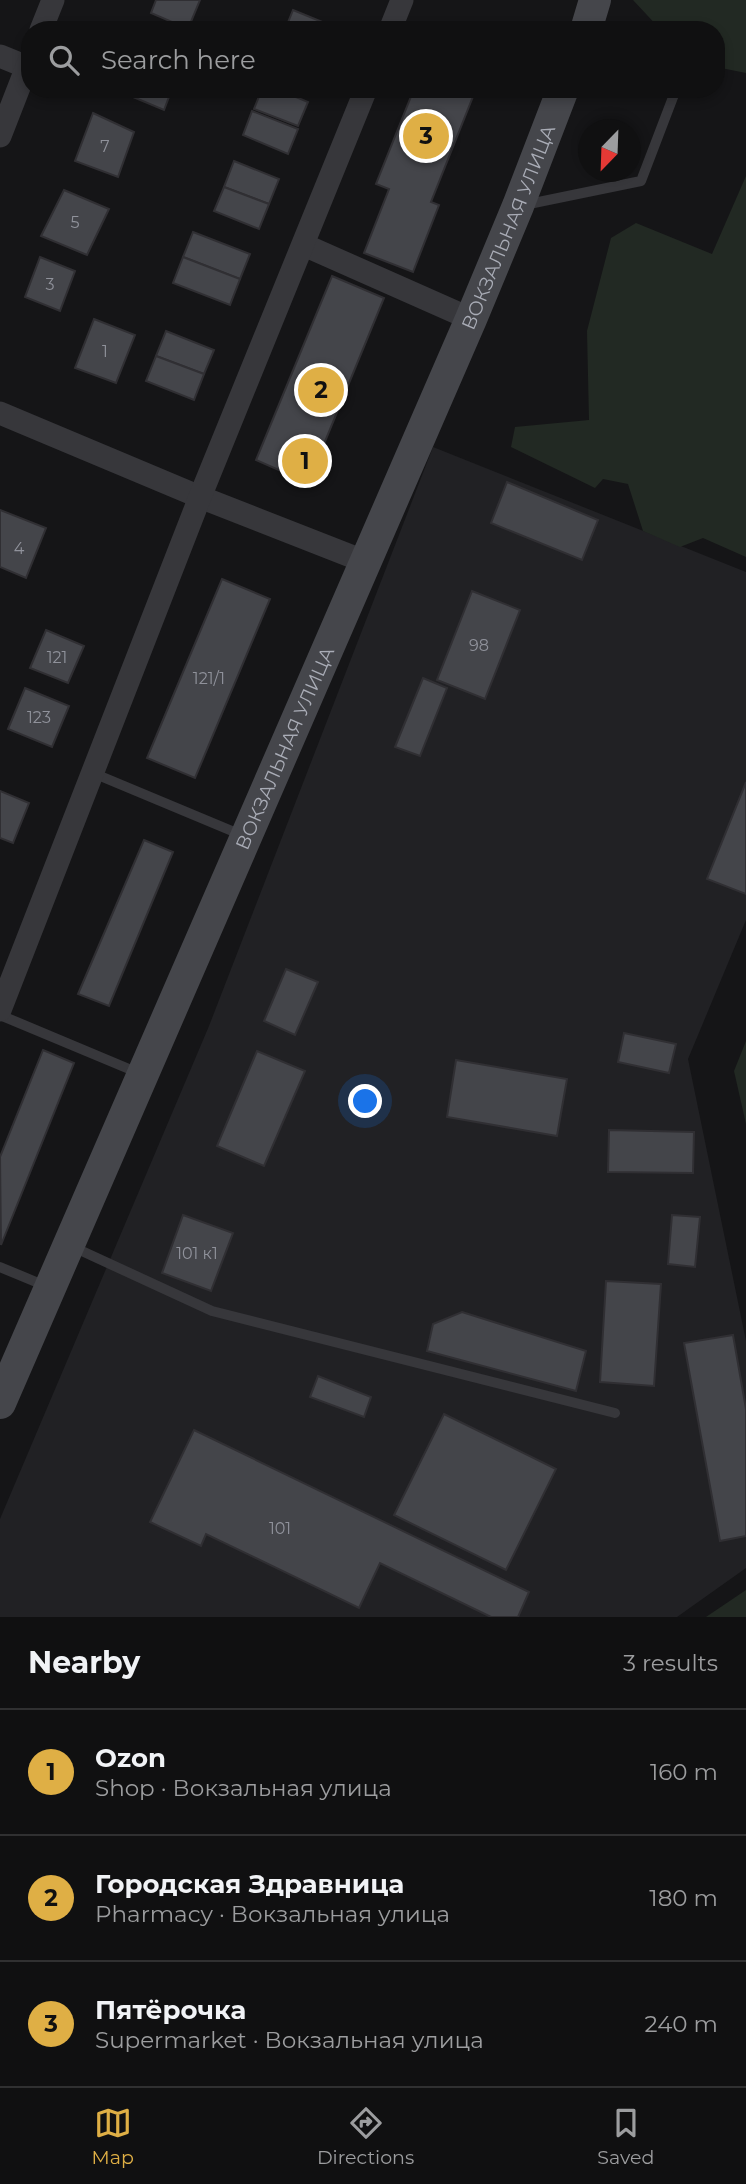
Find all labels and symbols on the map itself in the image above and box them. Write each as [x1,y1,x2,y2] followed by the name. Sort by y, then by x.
[403,110,449,162] pin: 3
[578,119,641,182] north arrow
[456,121,560,333] street label: ВОКЗАЛЬНАЯ УЛИЦА
[100,137,110,156] house number: 7
[70,213,80,232] house number: 5
[45,275,55,294] house number: 3
[102,342,108,361] house number: 1
[298,364,344,416] pin: 2
[282,435,328,487] pin: 1
[14,539,25,558] house number: 4
[469,636,489,655] house number: 98
[230,643,339,853] street label: ВОКЗАЛЬНАЯ УЛИЦА
[47,648,67,667] house number: 121
[193,669,225,688] house number: 121/1
[27,708,51,727] house number: 123
[348,1084,382,1118] your location
[176,1244,218,1263] house number: 101 к1
[269,1519,291,1538] house number: 101

